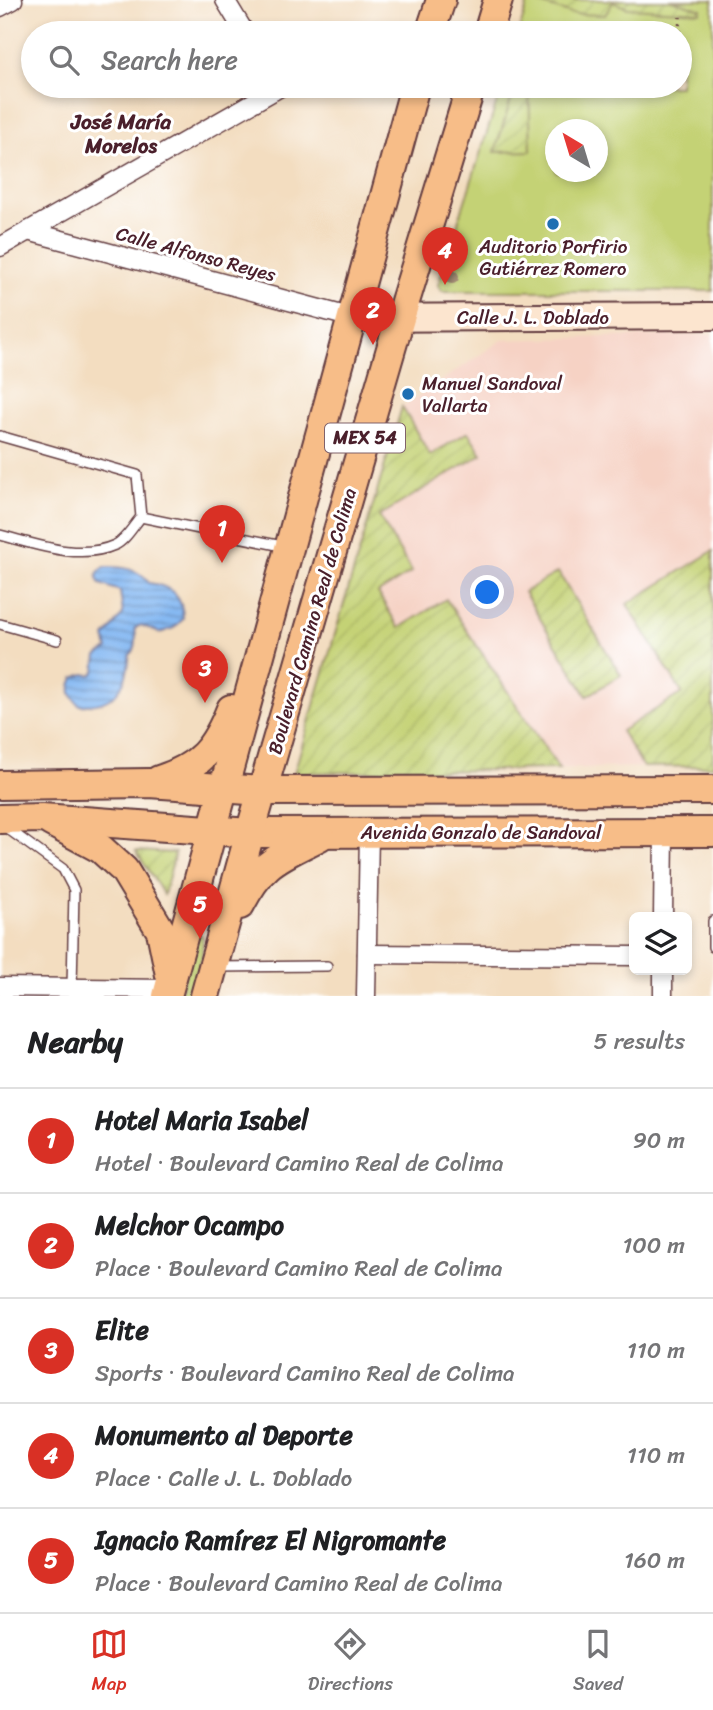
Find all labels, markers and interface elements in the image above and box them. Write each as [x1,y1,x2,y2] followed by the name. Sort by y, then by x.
[21,21,692,98] search box
[101,37,238,83] text: Search here
[45,41,83,79] icon: search
[70,103,171,165] district label: José María Morelos
[545,119,608,182] north arrow
[545,216,561,232] marker: Auditorio Porfirio Gutiérrez Romero
[112,217,280,291] street label: Calle Alfonso Reyes
[422,227,468,285] pin: 4
[478,230,628,285] place label: Auditorio Porfirio Gutiérrez Romero
[350,287,396,345] pin: 2
[457,301,609,334] street label: Calle J. L. Doblado
[422,367,563,422] place label: Manuel Sandoval Vallarta
[400,386,416,402] marker: Manuel Sandoval Vallarta
[325,424,405,452] road number: MEX 54
[258,483,366,758] street label: Boulevard Camino Real de Colima
[199,505,245,563] pin: 1
[470,575,504,609] your location
[182,645,228,703] pin: 3
[360,816,602,849] street label: Avenida Gonzalo de Sandoval
[177,881,223,939] pin: 5
[629,912,692,975] map controls
[629,912,692,975] button: layers
[28,1015,123,1069] text: Nearby
[594,1021,685,1062] text: 5 results
[95,1097,308,1143] text: Hotel Maria Isabel
[46,1120,56,1161] text: 1
[633,1120,685,1161] text: 90 m
[95,1143,503,1184] text: Hotel · Boulevard Camino Real de Colima
[95,1202,284,1248] text: Melchor Ocampo
[44,1225,58,1266] text: 2
[622,1225,685,1266] text: 100 m
[95,1248,502,1289] text: Place · Boulevard Camino Real de Colima
[95,1307,149,1353] text: Elite
[45,1330,57,1371] text: 3
[627,1330,685,1371] text: 110 m
[95,1353,515,1394] text: Sports · Boulevard Camino Real de Colima
[95,1412,353,1458] text: Monumento al Deporte
[44,1435,58,1476] text: 4
[627,1435,685,1476] text: 110 m
[95,1458,352,1499] text: Place · Calle J. L. Doblado
[95,1517,446,1563] text: Ignacio Ramírez El Nigromante
[44,1540,58,1581] text: 5
[624,1540,685,1581] text: 160 m
[95,1563,502,1604] text: Place · Boulevard Camino Real de Colima
[90,1625,128,1700] tab: Map
[308,1625,393,1700] tab: Directions
[573,1625,623,1700] tab: Saved

